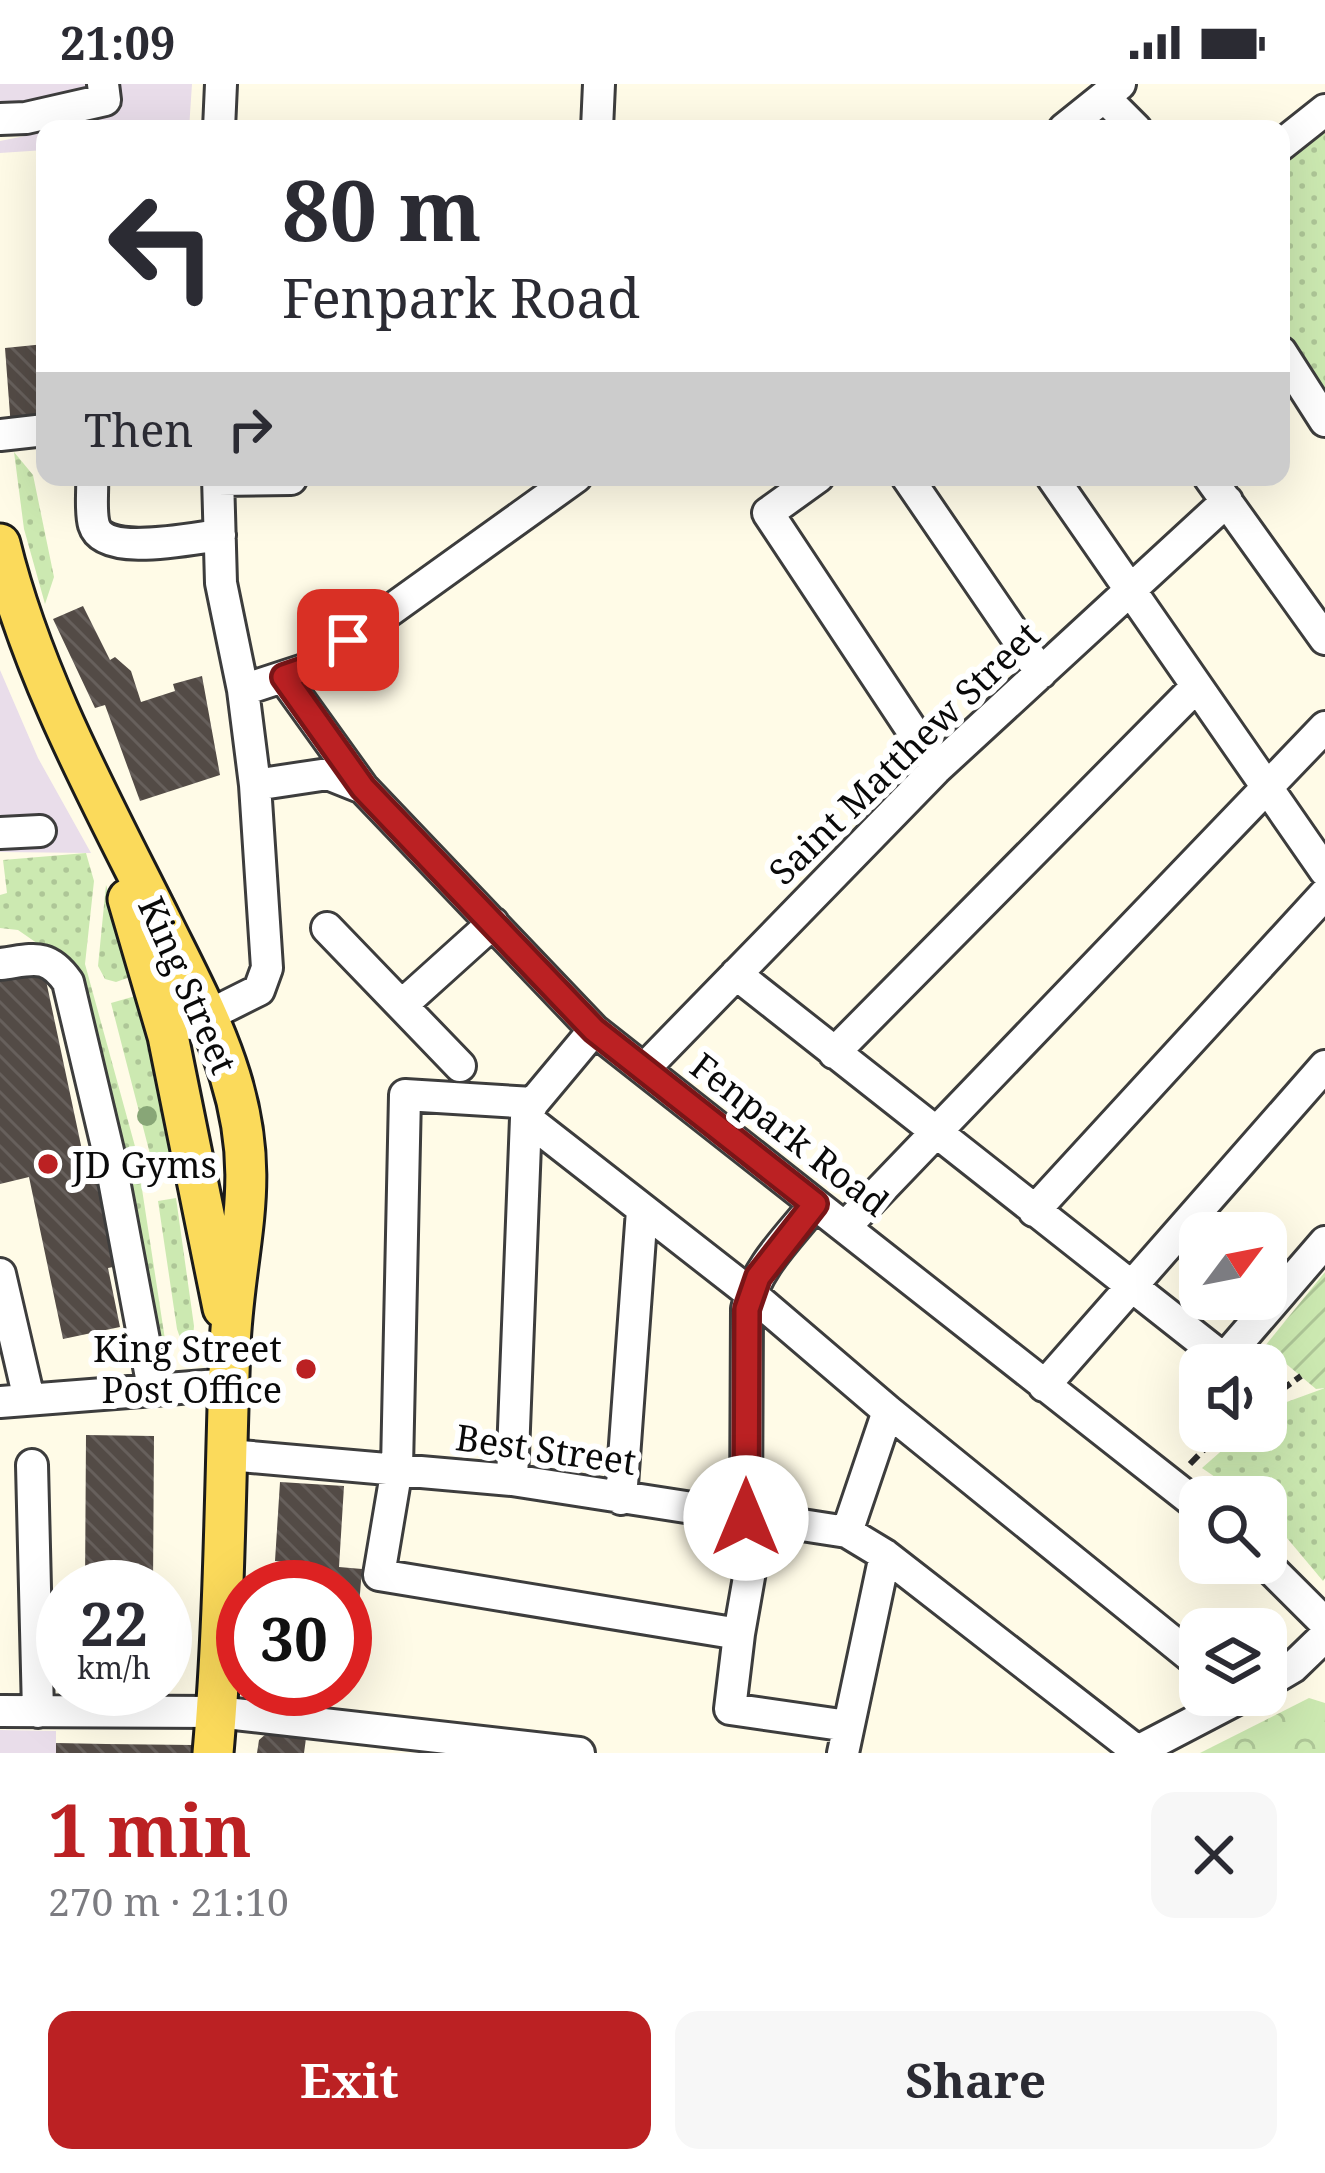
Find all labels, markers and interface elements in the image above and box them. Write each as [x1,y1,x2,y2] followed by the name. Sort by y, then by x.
[60,12,175,73] text: 21:09
[282,151,482,266] text: 80 m
[84,168,240,324] icon: left
[282,260,640,334] text: Fenpark Road
[217,396,283,462] icon: right
[84,399,193,460] text: Then
[297,589,399,691] pin
[315,607,381,673] icon: arrive
[758,611,1050,895] street label: Saint Matthew Street
[127,889,249,1081] street label: King Street
[681,1041,899,1227] street label: Fenpark Road
[71,1140,217,1189] place label: JD Gyms
[35,1151,61,1177] marker: JD Gyms
[1179,1212,1287,1320] north arrow
[1179,1212,1287,1716] map controls
[93,1324,282,1414] place label: King Street Post Office
[1179,1344,1287,1452] button: sound
[293,1356,319,1382] marker: King Street Post Office
[453,1412,639,1486] street label: Best Street
[683,1455,809,1581] position arrow
[1179,1476,1287,1584] button: search
[216,1560,372,1716] speed limit sign: 30
[80,1582,148,1664] text: 22
[1179,1608,1287,1716] button: layers
[77,1647,151,1688] text: km/h
[48,1780,252,1878] text: 1 min
[1151,1792,1277,1918] button: close
[48,1874,289,1927] text: 270 m · 21:10
[48,2011,651,2149] button: Exit
[675,2011,1277,2149] button: Share

